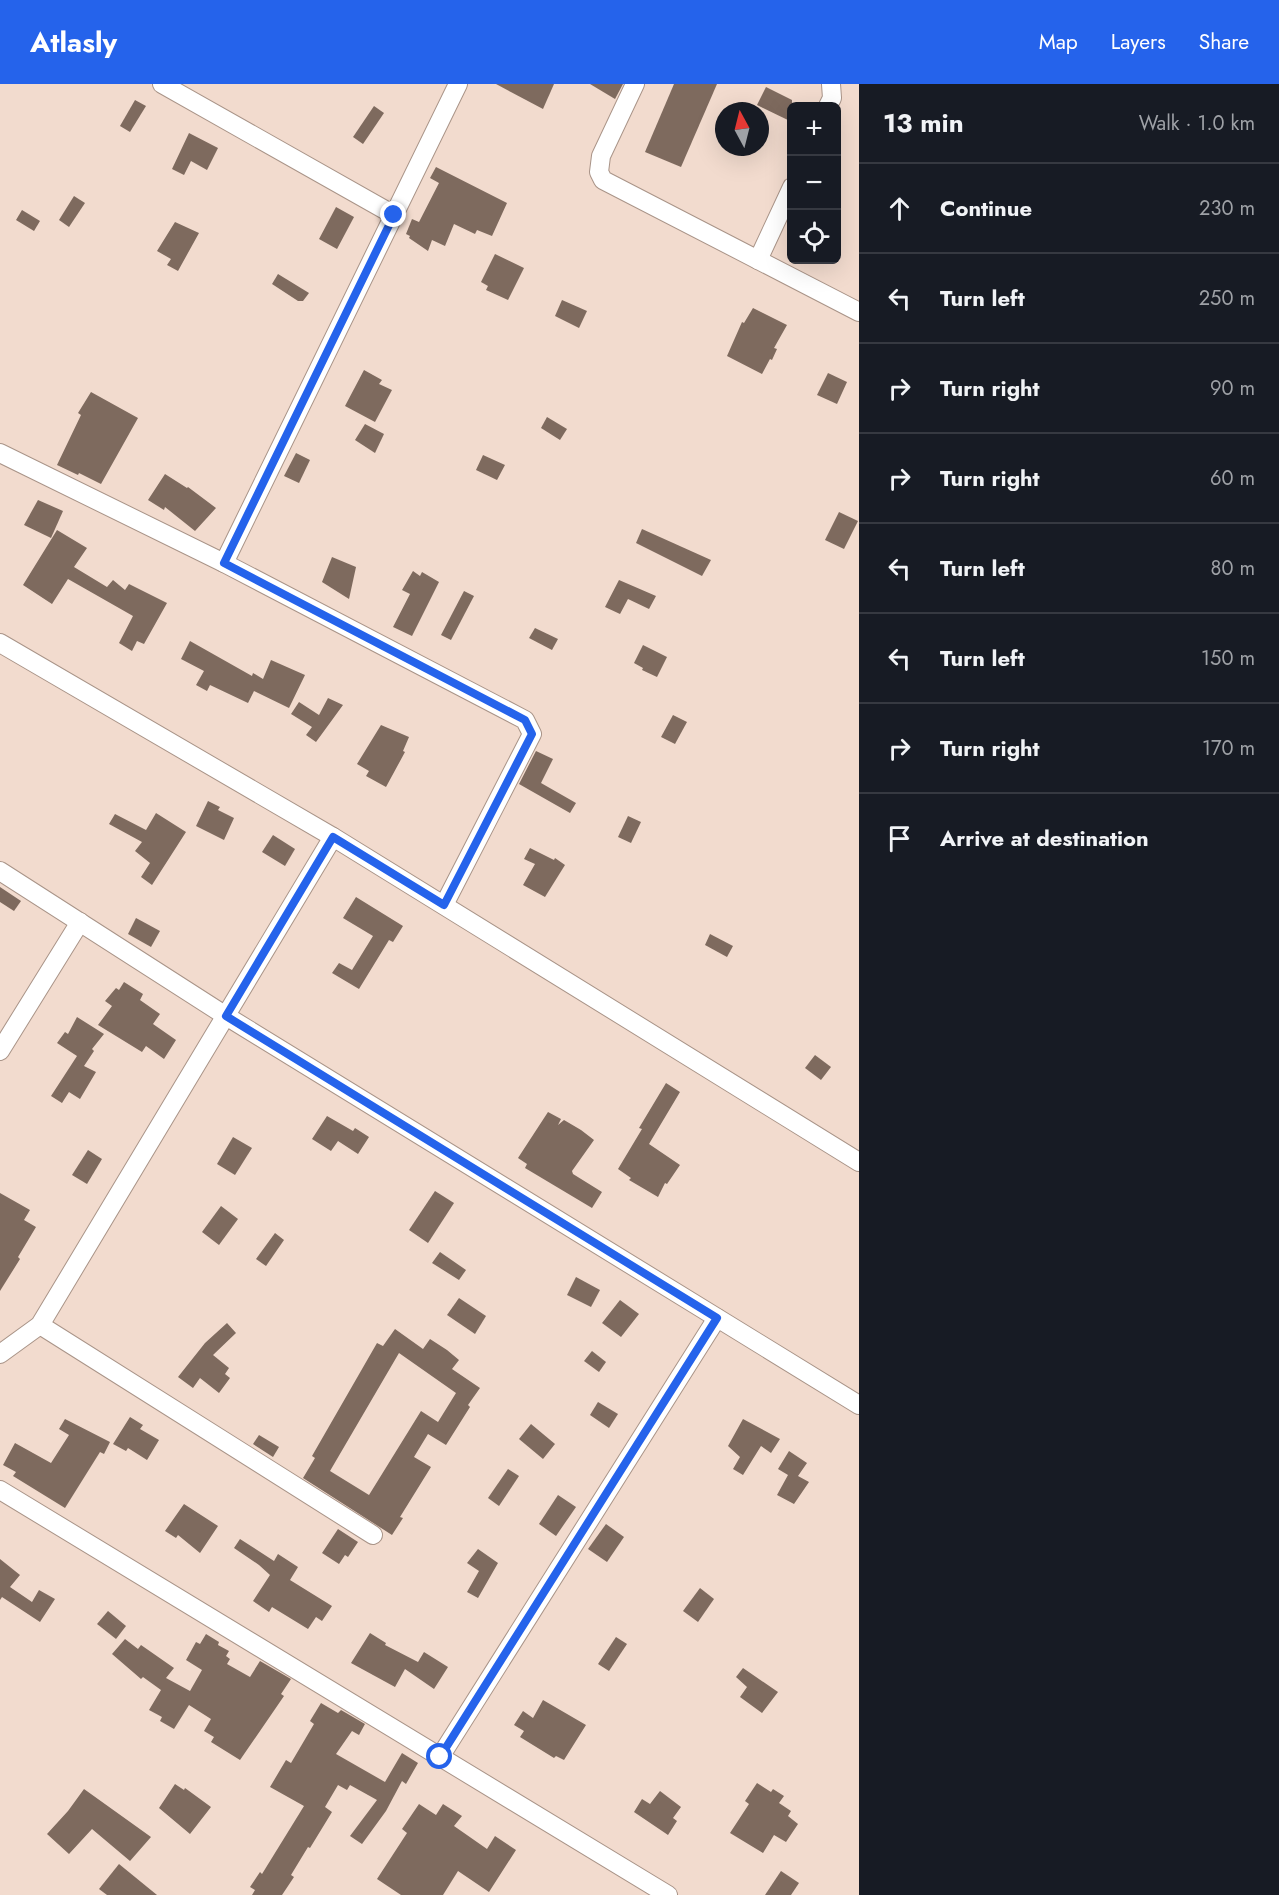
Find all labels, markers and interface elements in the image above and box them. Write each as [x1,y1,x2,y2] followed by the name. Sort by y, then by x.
[30,22,117,63] text: Atlasly
[1039,27,1078,57] text: Map
[1111,27,1166,57] text: Layers
[1199,27,1249,57] text: Share
[715,102,769,156] north arrow
[787,102,841,264] map controls
[787,102,841,156] button: +
[883,104,964,142] text: 13 min
[1139,109,1255,138] text: Walk · 1.0 km
[787,156,841,210] button: −
[883,192,916,225] icon: ahead
[940,192,1032,224] text: Continue
[1199,194,1255,223] text: 230 m
[380,201,406,227] route end
[787,210,841,264] button: locate
[883,282,916,315] icon: left
[940,282,1025,314] text: Turn left
[1199,284,1255,313] text: 250 m
[883,372,916,405] icon: right
[940,372,1040,404] text: Turn right
[1210,374,1255,403] text: 90 m
[883,462,916,495] icon: right
[940,462,1040,494] text: Turn right
[1210,464,1255,493] text: 60 m
[883,552,916,585] icon: left
[940,552,1025,584] text: Turn left
[1210,554,1255,583] text: 80 m
[883,642,916,675] icon: left
[940,642,1025,674] text: Turn left
[1201,644,1255,673] text: 150 m
[883,732,916,765] icon: right
[940,732,1040,764] text: Turn right
[1202,734,1255,763] text: 170 m
[883,822,916,855] icon: arrive
[940,822,1149,854] text: Arrive at destination
[426,1743,452,1769] route start

